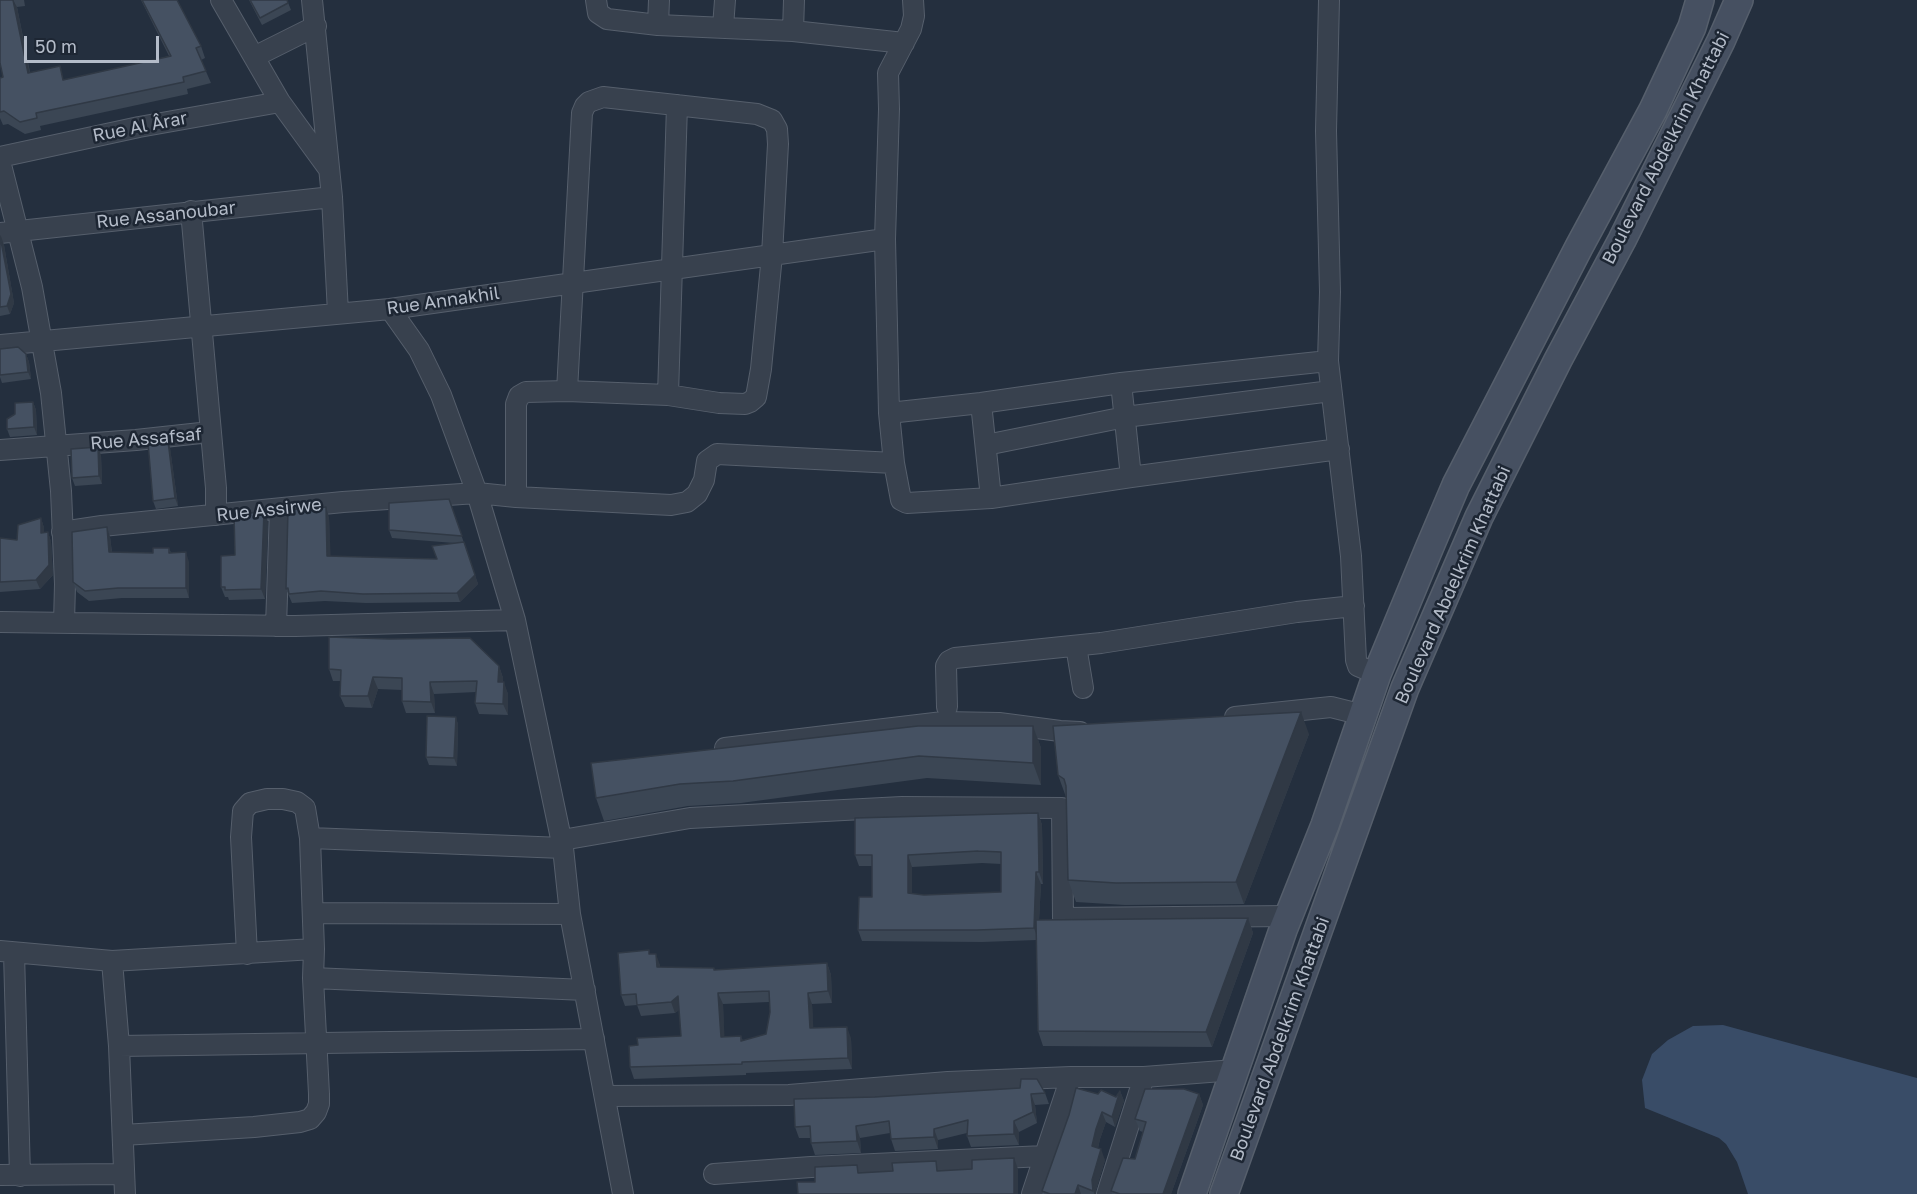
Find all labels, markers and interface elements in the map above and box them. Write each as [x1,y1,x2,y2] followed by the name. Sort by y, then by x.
[27,24,162,62] scale bar
[1598,28,1734,268] street label: Boulevard Abdelkrim Khattabi
[35,35,77,57] text: 50 m
[91,107,189,147] street label: Rue Al Ârar
[95,197,237,233] street label: Rue Assanoubar
[385,282,501,320] street label: Rue Annakhil
[89,423,203,455] street label: Rue Assafsaf
[1391,463,1515,707] street label: Boulevard Abdelkrim Khattabi
[215,494,323,526] street label: Rue Assirwe
[1226,914,1334,1164] street label: Boulevard Abdelkrim Khattabi

